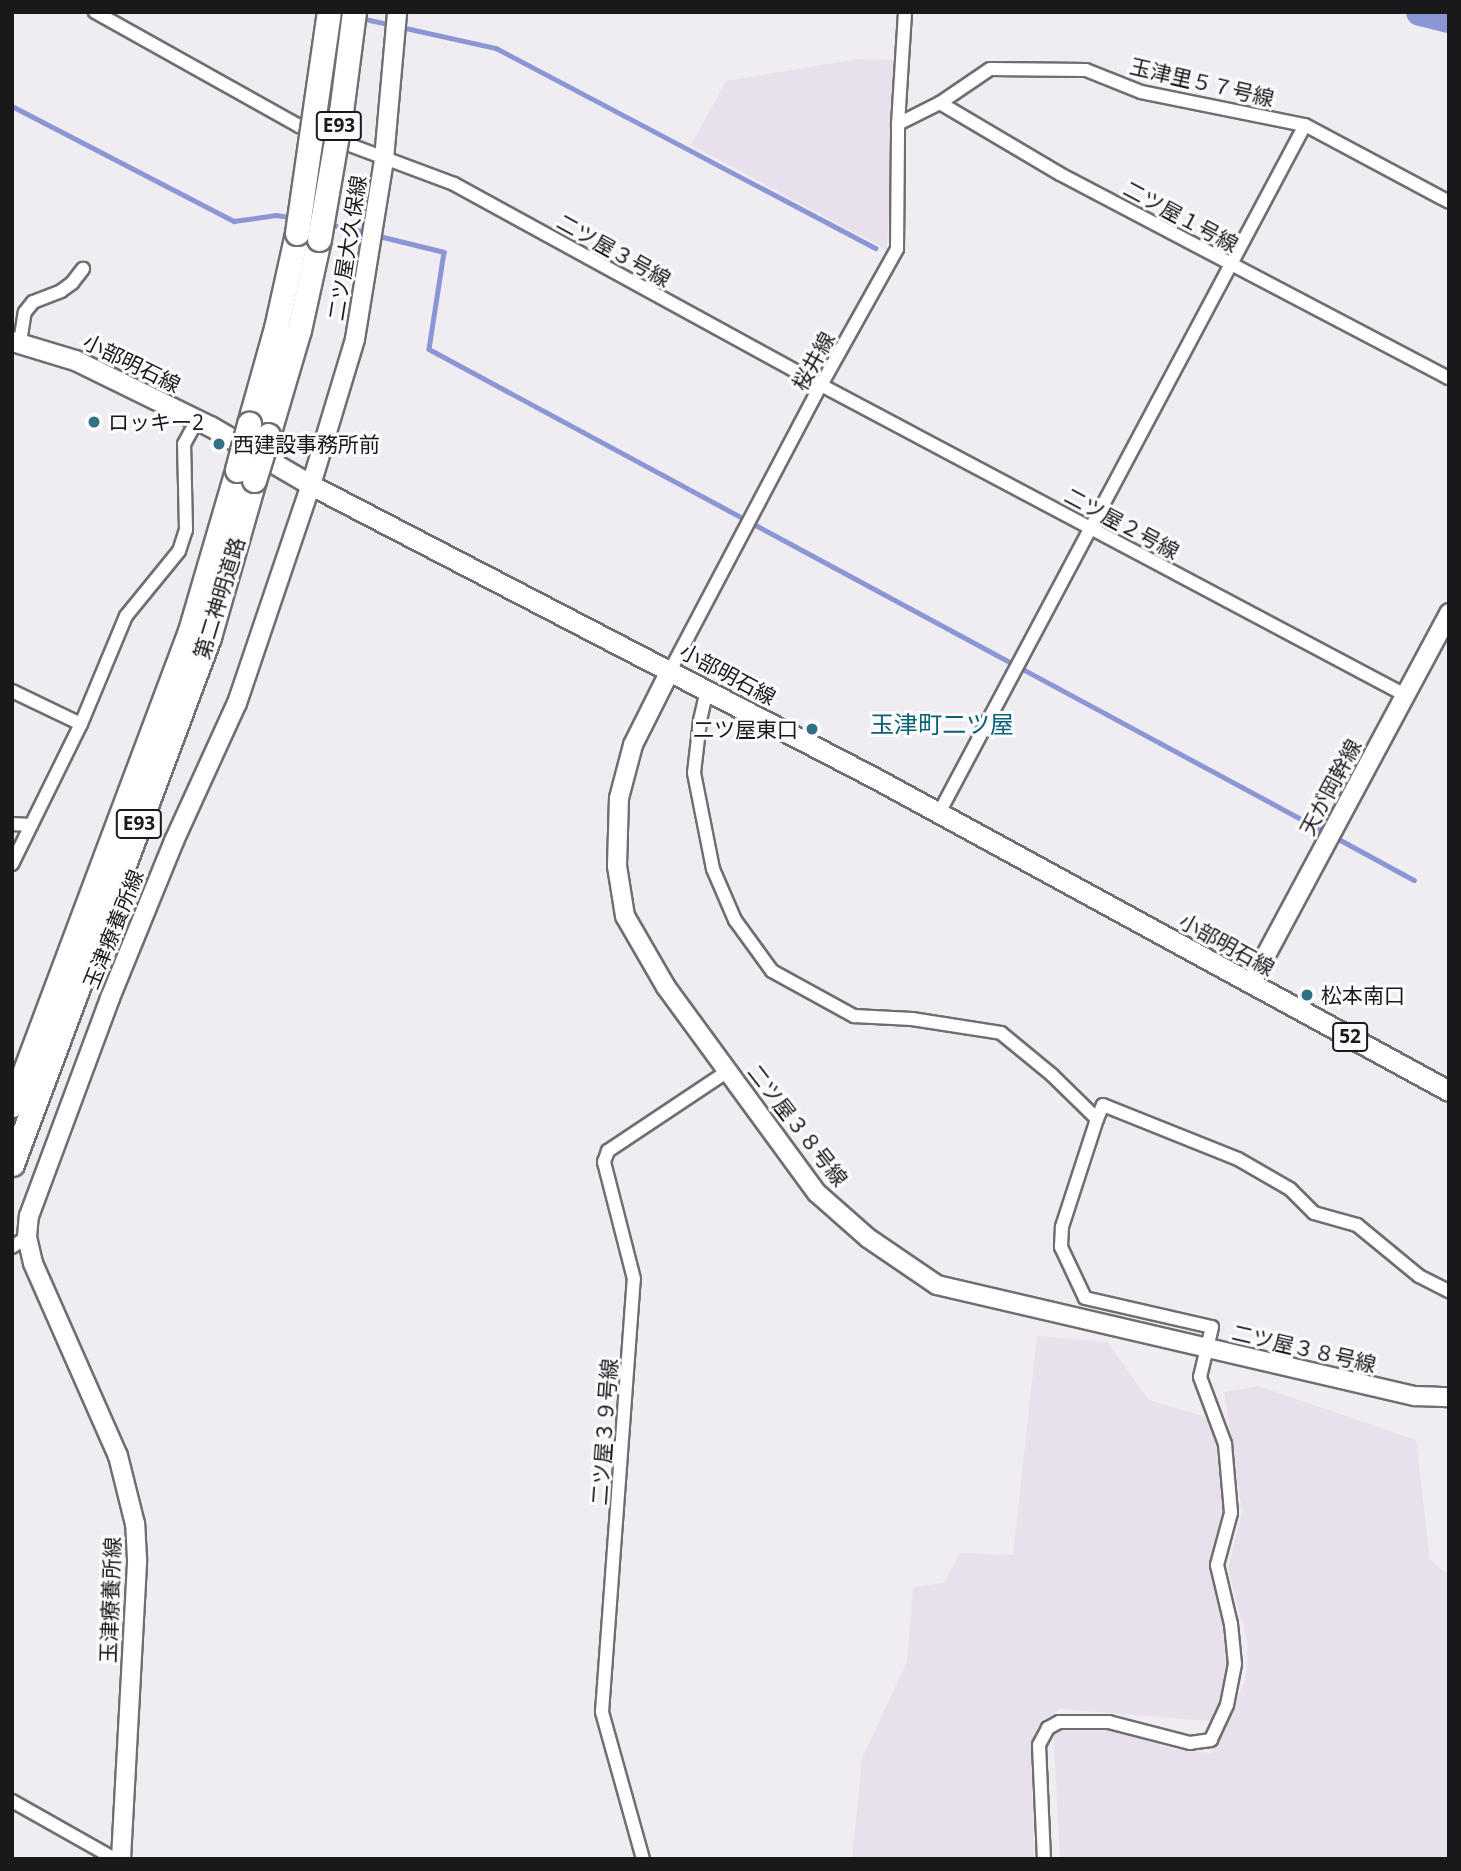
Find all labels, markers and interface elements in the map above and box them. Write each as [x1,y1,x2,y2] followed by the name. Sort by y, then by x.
[1128,53,1276,111] street label: 玉津里５７号線
[314,110,364,142] road number: E93
[323,173,371,323] street label: 二ツ屋大久保線
[1119,175,1243,257] street label: 二ツ屋１号線
[553,208,675,292] street label: 二ツ屋３号線
[787,327,839,395] street label: 桜井線
[79,329,185,397] street label: 小部明石線
[108,409,204,435] place label: ロッキー2
[86,414,102,430] marker: ロッキー2
[233,431,380,457] place label: 西建設事務所前
[211,436,227,452] marker: 西建設事務所前
[1060,482,1184,564] street label: 二ツ屋２号線
[189,534,249,662] street label: 第二神明道路
[676,638,780,710] street label: 小部明石線
[870,710,1014,738] district label: 玉津町二ツ屋
[693,716,798,742] place label: 二ツ屋東口
[804,721,820,737] marker: 二ツ屋東口
[1294,735,1366,839] street label: 天が岡幹線
[114,808,164,839] road number: E93
[78,866,148,992] street label: 玉津療養所線
[1175,908,1279,980] street label: 小部明石線
[1321,982,1405,1008] place label: 松本南口
[1299,987,1315,1003] marker: 松本南口
[1331,1021,1369,1052] road number: 52
[743,1059,853,1191] street label: 二ツ屋３８号線
[1230,1319,1378,1377] street label: 二ツ屋３８号線
[586,1358,622,1506] street label: 二ツ屋３９号線
[95,1537,125,1663] street label: 玉津療養所線

